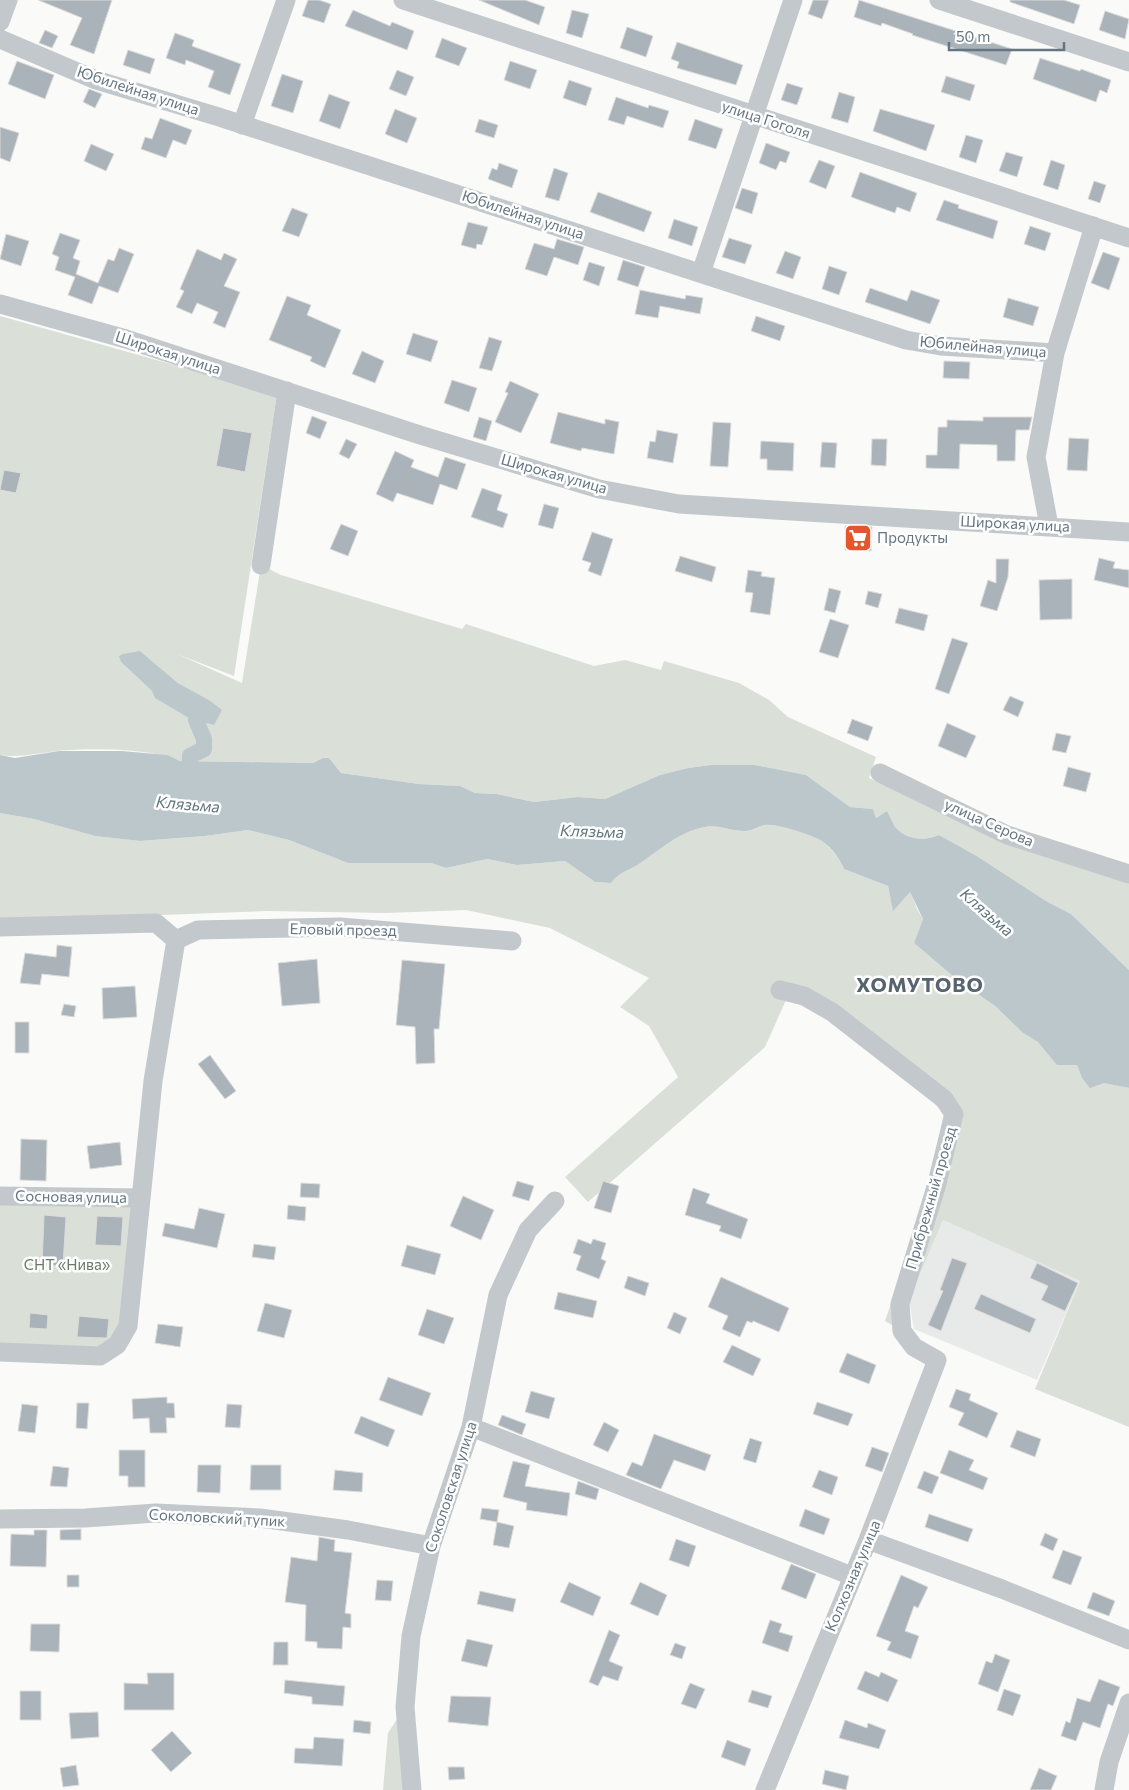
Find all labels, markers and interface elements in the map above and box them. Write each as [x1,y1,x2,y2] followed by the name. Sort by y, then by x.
[949,20,1064,52] scale bar
[956,27,990,45] text: 50 m
[75,62,202,118] street label: Юбилейная улица
[720,96,813,142] street label: улица Гоголя
[460,186,587,242] street label: Юбилейная улица
[113,327,223,378] street label: Широкая улица
[919,331,1047,361] street label: Юбилейная улица
[499,449,609,497] street label: Широкая улица
[960,511,1070,535] street label: Широкая улица
[843,523,873,553] supermarket icon: Продукты
[877,528,948,546] place label: Продукты
[155,791,221,816] water label: Клязьма
[942,794,1037,850] street label: улица Серова
[560,820,624,841] water label: Клязьма
[957,883,1018,940] water label: Клязьма
[289,919,397,939] street label: Еловый проезд
[856,972,984,996] district label: ХОМУТОВО
[901,1124,959,1271] street label: Прибрежный проезд
[15,1186,127,1206] street label: Сосновая улица
[24,1255,111,1273] park label: СНТ «Нива»
[420,1419,480,1554] street label: Соколовская улица
[148,1504,286,1530] street label: Соколовский тупик
[821,1517,884,1634] street label: Колхозная улица

